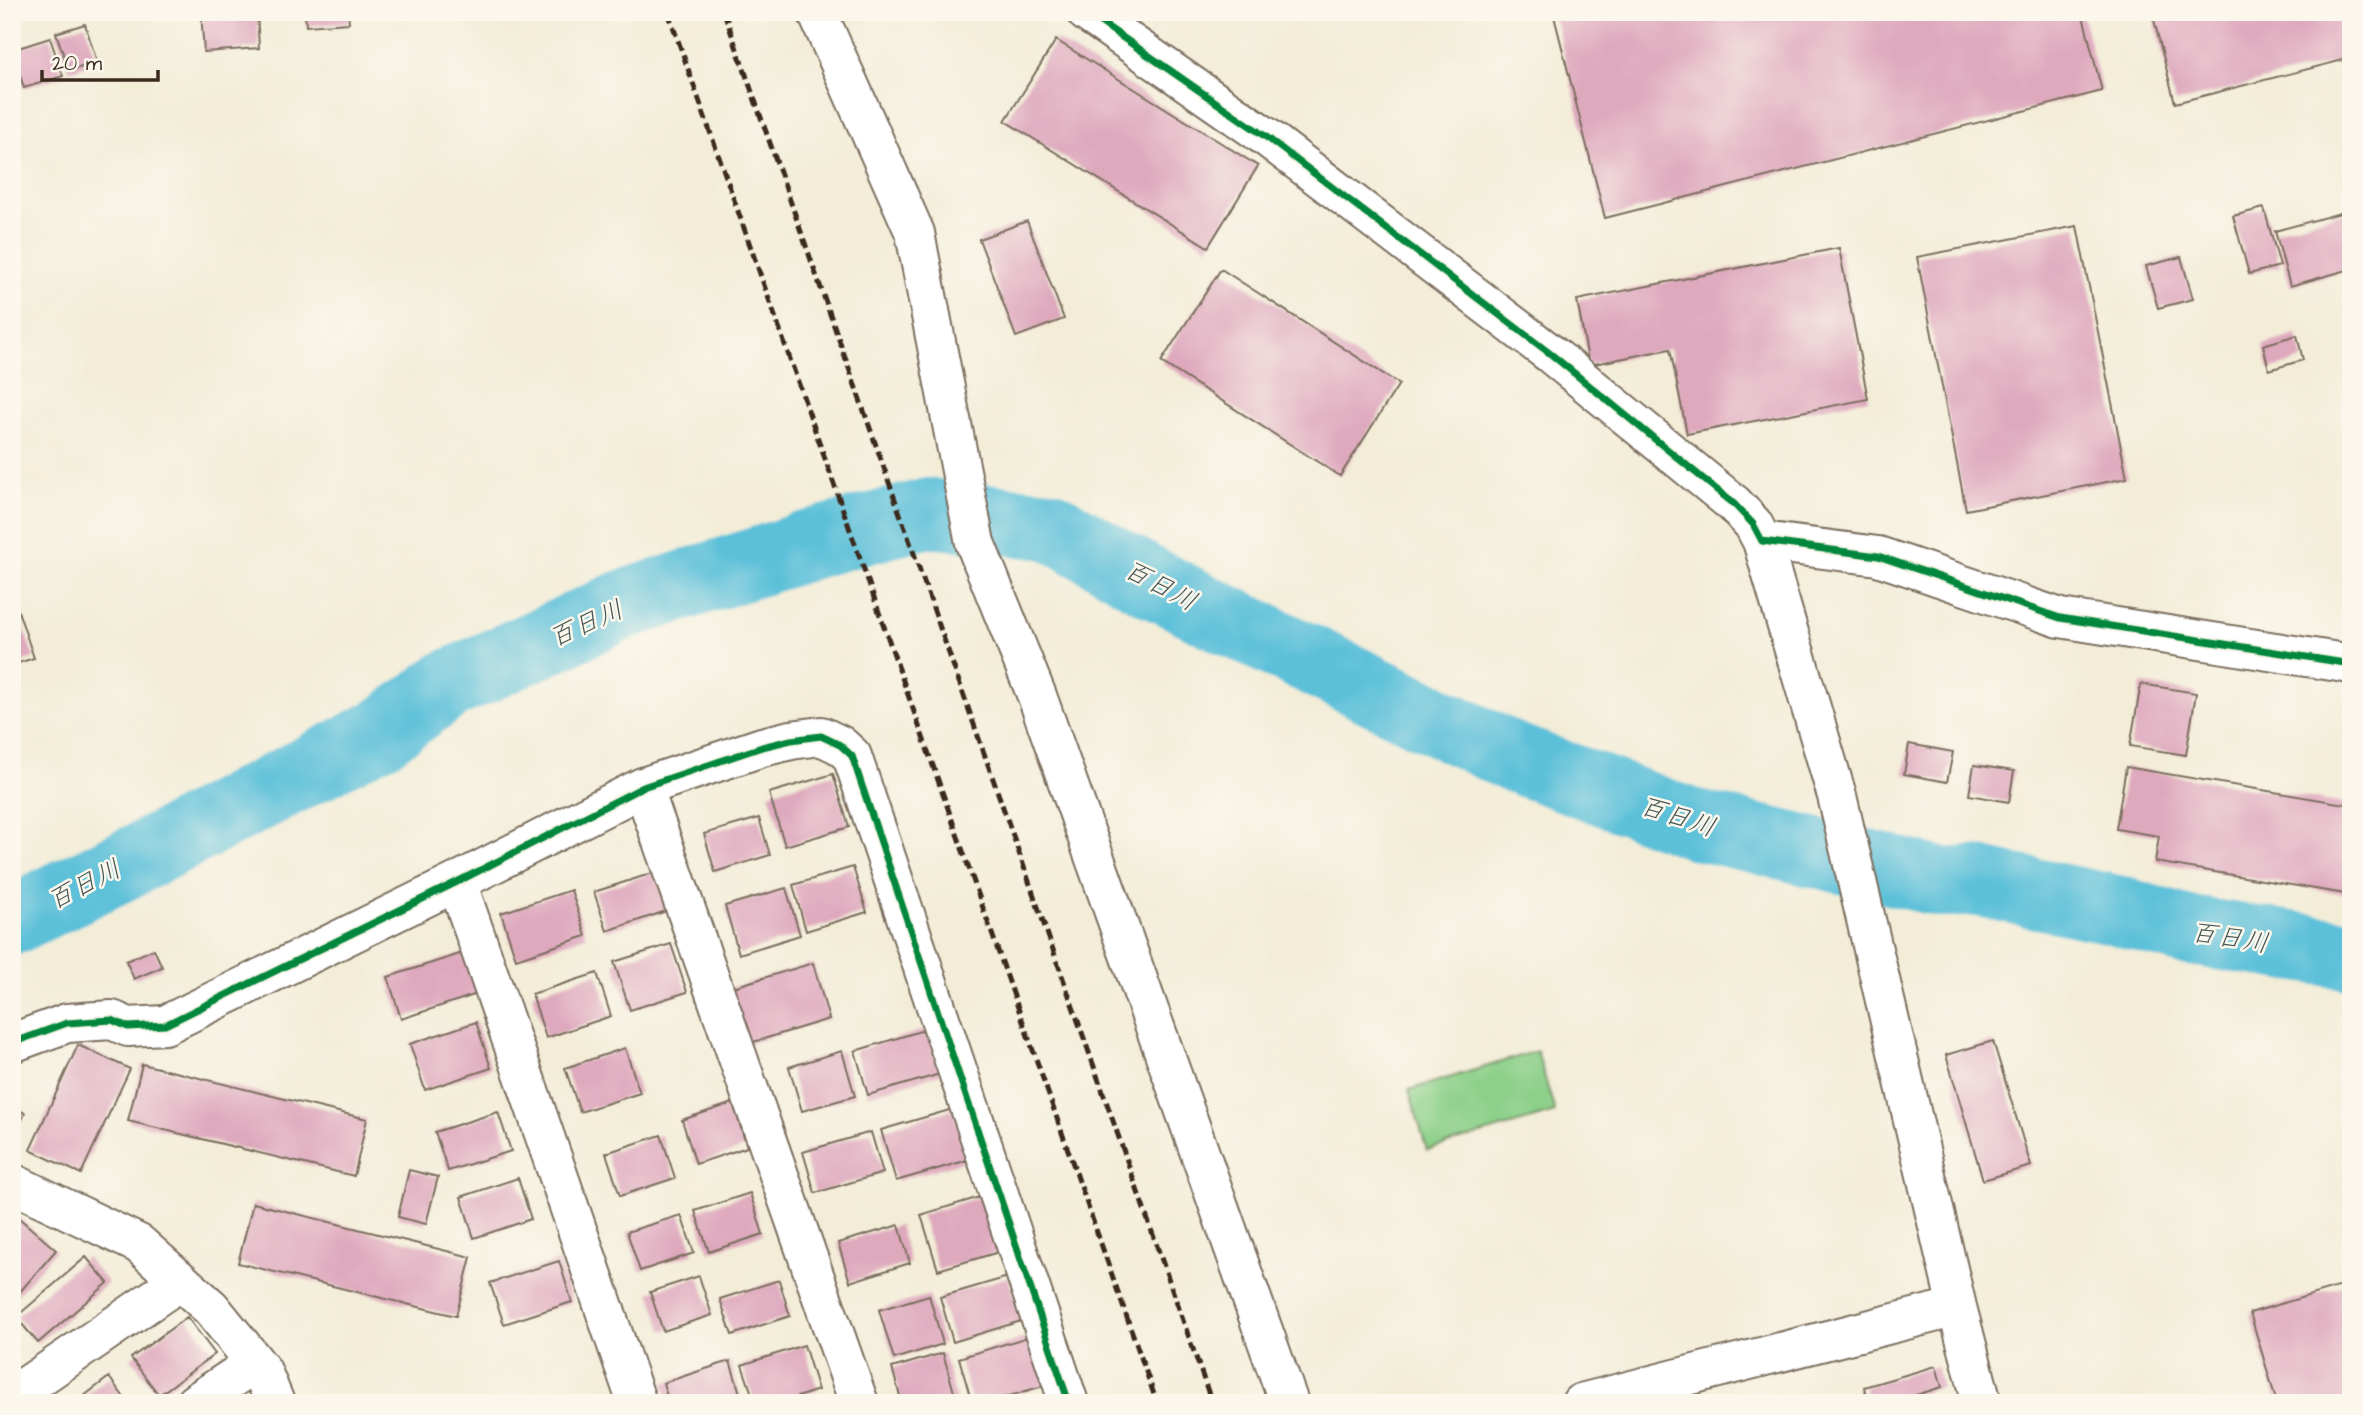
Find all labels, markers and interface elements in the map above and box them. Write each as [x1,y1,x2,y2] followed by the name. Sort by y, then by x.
[42,38,158,82] scale bar
[52,49,103,78] text: 20 m
[1118,552,1203,620] water label: 百日川
[543,592,629,656] water label: 百日川
[1635,788,1720,846] water label: 百日川
[42,851,127,919] water label: 百日川
[2189,914,2271,962] water label: 百日川

